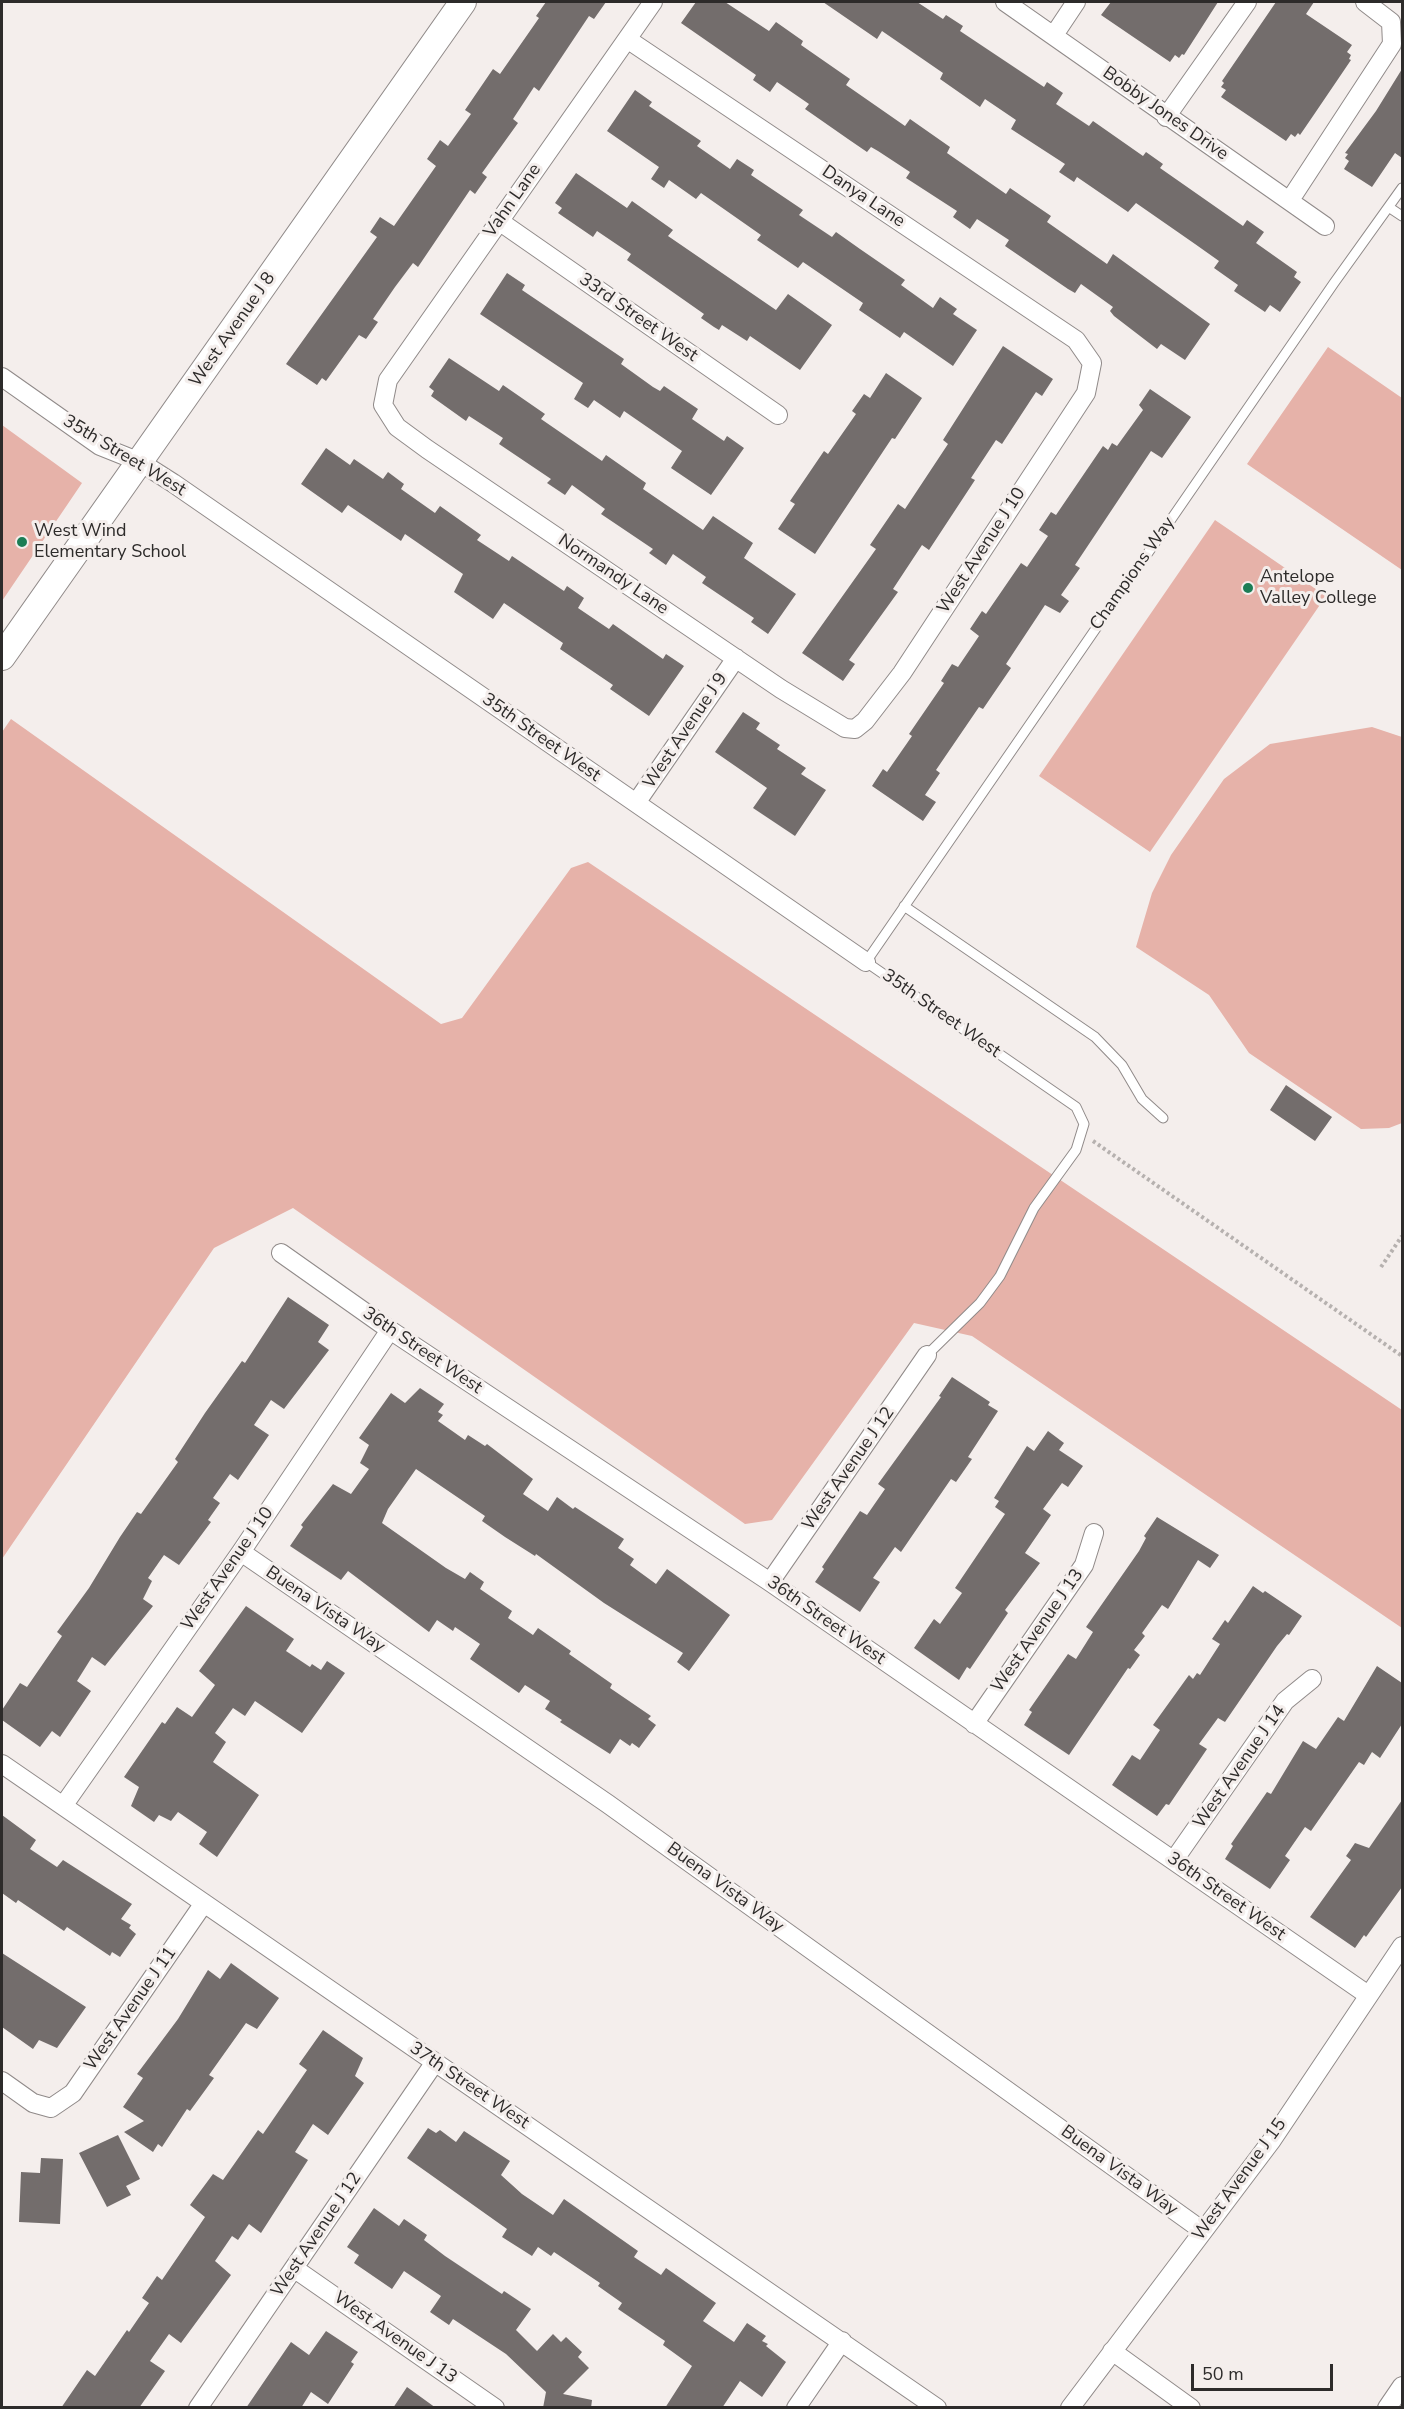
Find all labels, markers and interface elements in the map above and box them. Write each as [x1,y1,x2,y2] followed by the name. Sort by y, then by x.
[1098,63,1232,165] street label: Bobby Jones Drive
[480,160,546,242] street label: Vahn Lane
[817,161,909,233] street label: Danya Lane
[185,269,281,391] street label: West Avenue J 8
[574,269,702,367] street label: 33rd Street West
[59,411,189,501] street label: 35th Street West
[933,484,1031,618] street label: West Avenue J 10
[1086,513,1180,635] street label: Champions Way
[34,521,186,564] place label: West Wind Elementary School
[554,530,672,620] street label: Normandy Lane
[15,535,29,549] marker: West Wind Elementary School
[1260,567,1377,610] place label: Antelope Valley College
[1241,581,1255,595] marker: Antelope Valley College
[639,669,733,793] street label: West Avenue J 9
[478,689,604,787] street label: 35th Street West
[878,965,1004,1063] street label: 35th Street West
[358,1303,486,1399] street label: 36th Street West
[798,1403,900,1535] street label: West Avenue J 12
[177,1503,279,1635] street label: West Avenue J 10
[261,1562,389,1658] street label: Buena Vista Way
[987,1565,1089,1697] street label: West Avenue J 13
[763,1572,889,1670] street label: 36th Street West
[1189,1701,1291,1833] street label: West Avenue J 14
[662,1838,788,1938] street label: Buena Vista Way
[1163,1848,1289,1946] street label: 36th Street West
[80,1943,182,2075] street label: West Avenue J 11
[405,2038,533,2134] street label: 37th Street West
[1188,2115,1292,2245] street label: West Avenue J 15
[1056,2121,1182,2221] street label: Buena Vista Way
[267,2169,367,2301] street label: West Avenue J 12
[329,2287,461,2389] street label: West Avenue J 13
[1194,2352,1336,2390] scale bar
[1202,2362,1244,2386] text: 50 m

